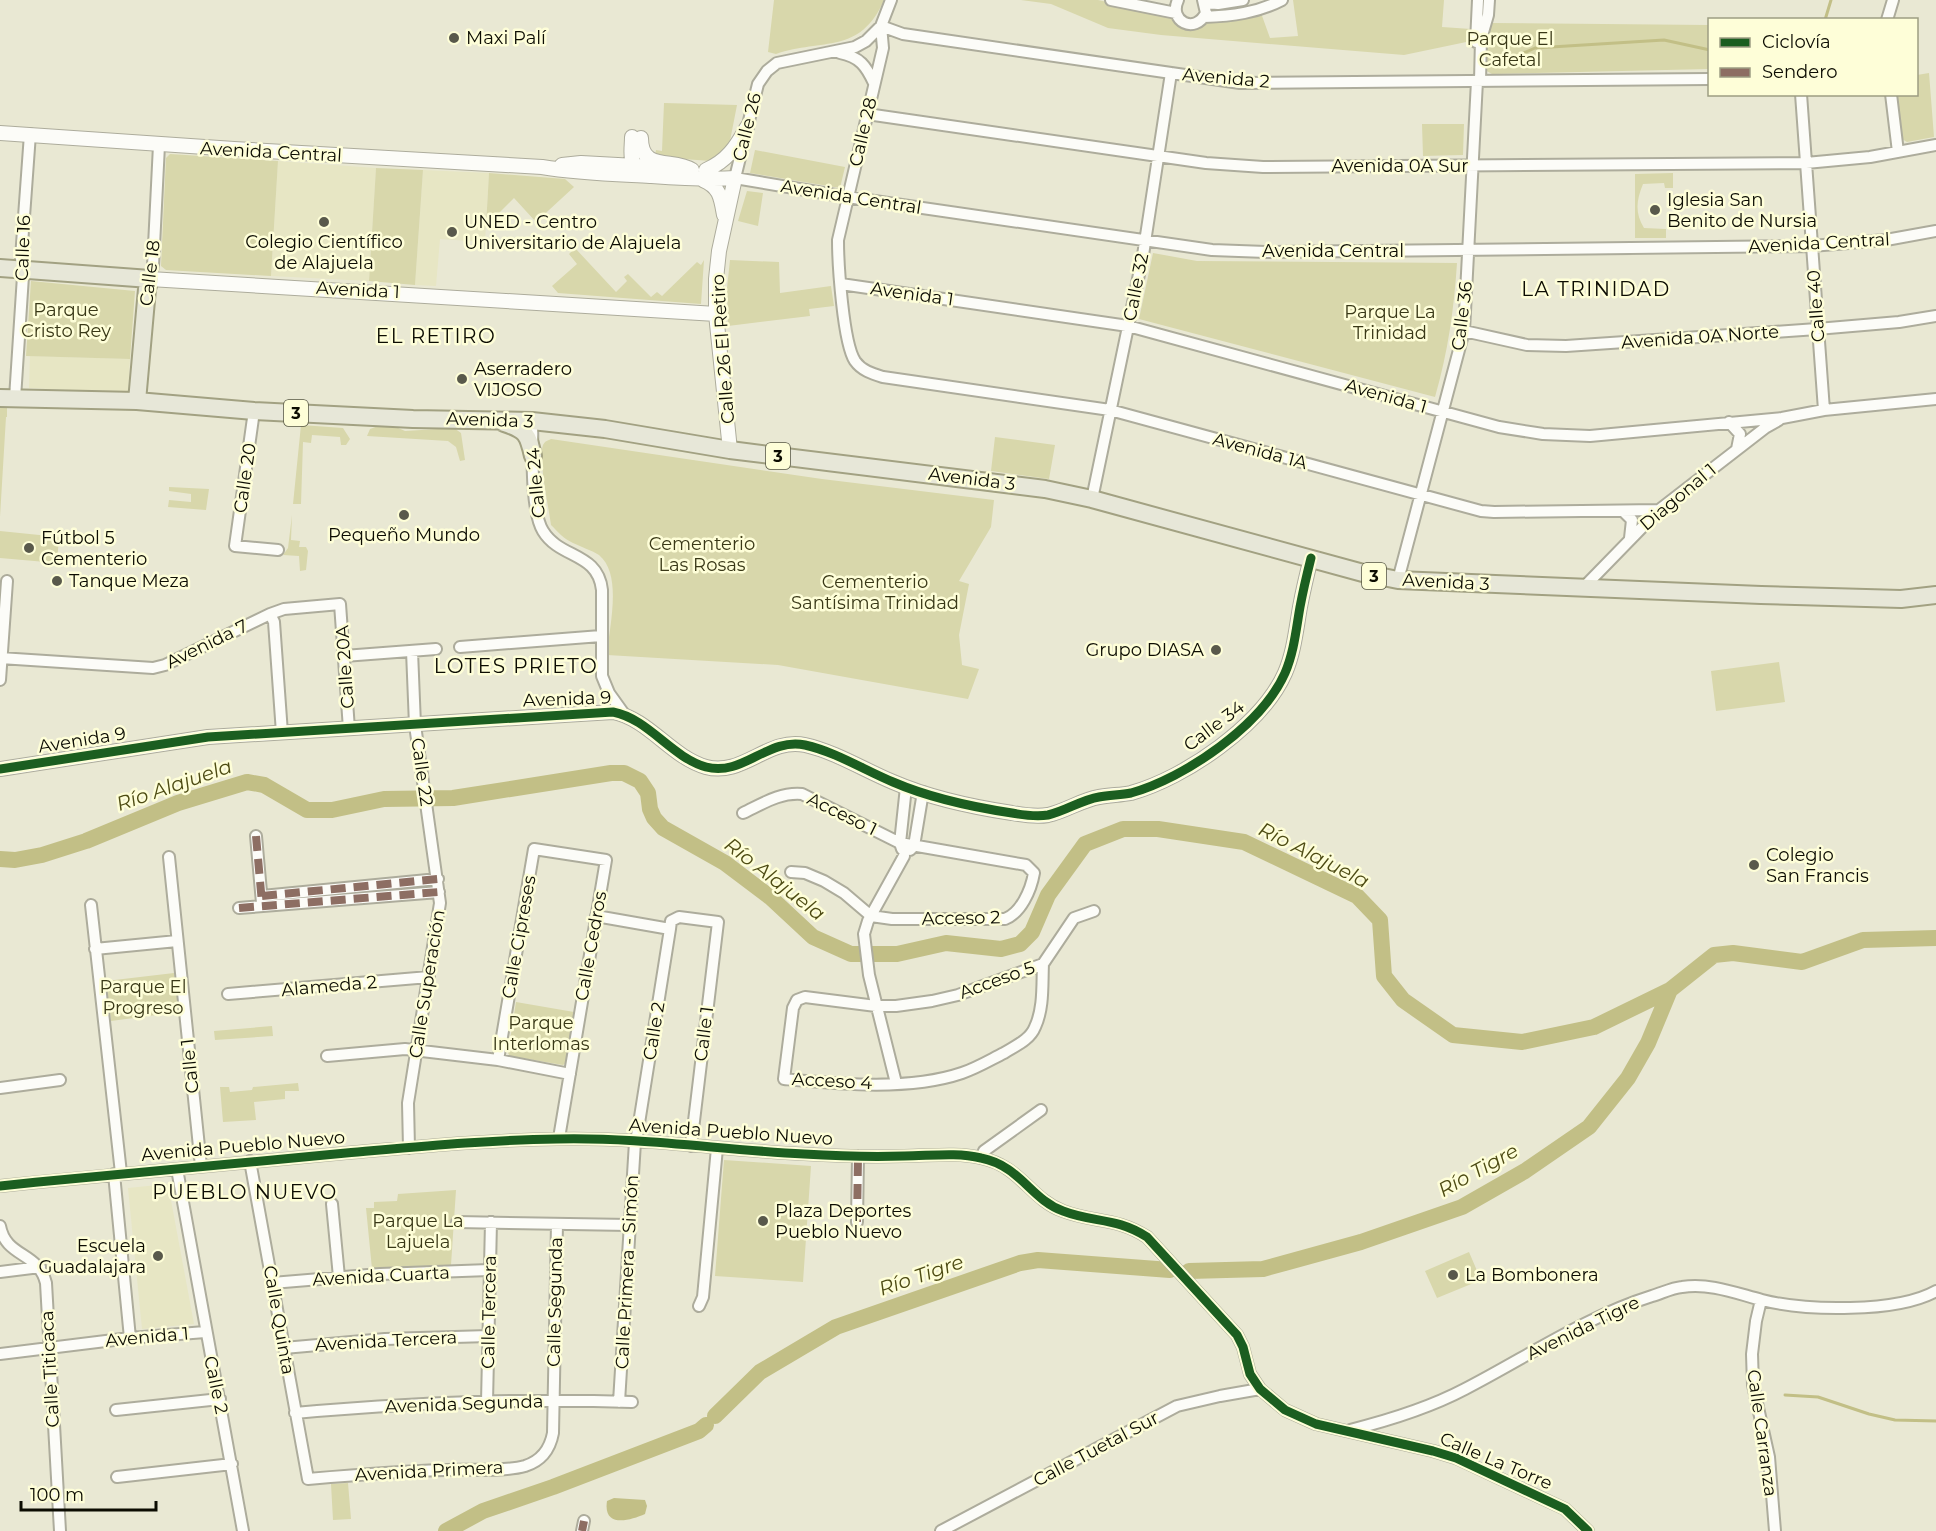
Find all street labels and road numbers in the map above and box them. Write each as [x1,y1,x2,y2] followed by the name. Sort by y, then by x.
[1181,63,1271,93] street label: Avenida 2
[728,91,766,163] street label: Calle 26
[844,95,882,169] street label: Calle 28
[200,137,342,167] street label: Avenida Central
[1331,155,1469,177] street label: Avenida 0A Sur
[779,175,923,219] street label: Avenida Central
[11,215,35,281] street label: Calle 16
[1748,228,1890,258] street label: Avenida Central
[135,239,165,307] street label: Calle 18
[1262,240,1404,262] street label: Avenida Central
[1119,251,1153,323] street label: Calle 32
[1803,269,1829,343] street label: Calle 40
[707,273,739,425] street label: Calle 26 El Retiro
[316,277,400,303] street label: Avenida 1
[869,277,955,311] street label: Avenida 1
[1447,280,1477,352] street label: Calle 36
[1620,321,1780,353] street label: Avenida 0A Norte
[1343,374,1429,418] street label: Avenida 1
[284,400,308,426] road number: 3
[446,407,534,433] street label: Avenida 3
[1210,428,1310,474] street label: Avenida 1A
[229,442,261,514] street label: Calle 20
[766,443,790,469] road number: 3
[522,447,550,519] street label: Calle 24
[1635,459,1721,535] street label: Diagonal 1
[927,463,1017,495] street label: Avenida 3
[1362,563,1386,589] road number: 3
[1402,569,1490,595] street label: Avenida 3
[163,615,251,673] street label: Avenida 7
[331,625,359,709] street label: Calle 20A
[522,686,612,712] street label: Avenida 9
[1179,696,1249,756] street label: Calle 34
[37,722,127,758] street label: Avenida 9
[406,736,438,808] street label: Calle 22
[804,788,880,840] street label: Acceso 1
[497,874,541,1000] street label: Calle Cipreses
[571,889,612,1003] street label: Calle Cedros
[921,906,1001,930] street label: Acceso 2
[404,908,450,1060] street label: Calle Superación
[956,956,1038,1004] street label: Acceso 5
[280,971,378,1001] street label: Alameda 2
[639,1000,669,1062] street label: Calle 2
[690,1005,718,1063] street label: Calle 1
[176,1037,204,1095] street label: Calle 1
[791,1068,873,1094] street label: Acceso 4
[628,1114,834,1150] street label: Avenida Pueblo Nuevo
[140,1126,346,1166] street label: Avenida Pueblo Nuevo
[611,1174,643,1370] street label: Calle Primera - Simón
[543,1237,567,1367] street label: Calle Segunda
[477,1255,501,1369] street label: Calle Tercera
[312,1261,450,1291] street label: Avenida Cuarta
[259,1264,299,1376] street label: Calle Quinta
[1523,1291,1643,1365] street label: Avenida Tigre
[36,1310,64,1428] street label: Calle Titicaca
[104,1322,190,1352] street label: Avenida 1
[314,1326,458,1356] street label: Avenida Tercera
[199,1354,233,1416] street label: Calle 2
[1742,1368,1782,1498] street label: Calle Carranza
[384,1390,544,1418] street label: Avenida Segunda
[1029,1407,1163,1491] street label: Calle Tuetal Sur
[1436,1427,1556,1495] street label: Calle La Torre
[354,1456,504,1486] street label: Avenida Primera

